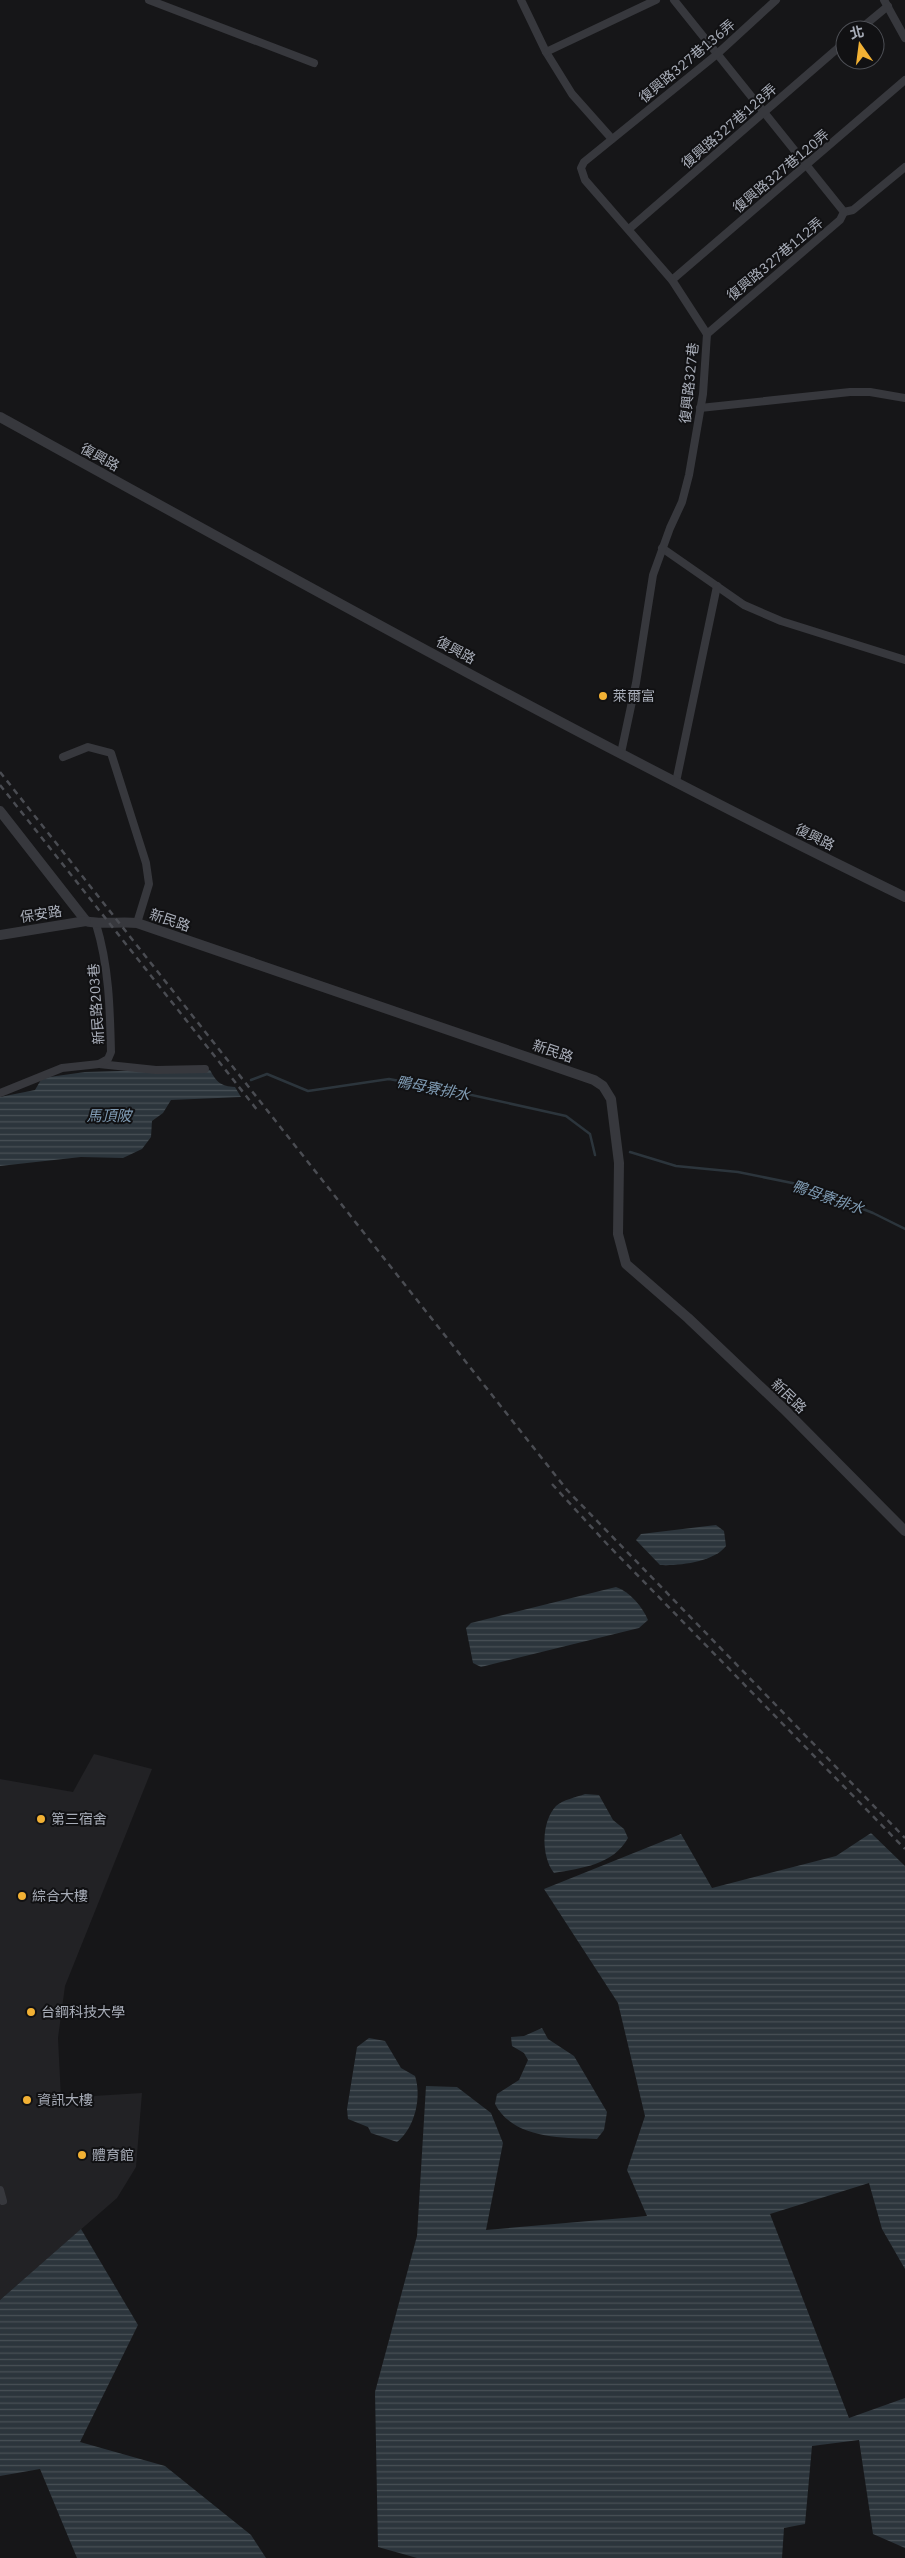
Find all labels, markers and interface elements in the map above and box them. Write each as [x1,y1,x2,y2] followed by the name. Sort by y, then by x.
[635,15,739,107] street label: 復興路327巷136弄
[835,20,885,70] north arrow
[848,22,866,43] text: 北
[678,80,780,172] street label: 復興路327巷128弄
[729,125,833,217] street label: 復興路327巷120弄
[723,213,827,305] street label: 復興路327巷112弄
[676,342,702,424] street label: 復興路327巷
[77,439,123,475] street label: 復興路
[433,632,479,668] street label: 復興路
[613,687,655,705] place label: 萊爾富
[597,690,609,702] marker: 萊爾富
[792,820,838,854] street label: 復興路
[19,902,63,926] street label: 保安路
[147,905,193,935] street label: 新民路
[84,963,108,1045] street label: 新民路203巷
[530,1036,576,1066] street label: 新民路
[394,1072,473,1105] water label: 鴨母寮排水
[86,1106,133,1125] water label: 馬頂陂
[789,1176,867,1219] water label: 鴨母寮排水
[768,1375,810,1417] street label: 新民路
[51,1810,107,1828] place label: 第三宿舍
[35,1813,47,1825] marker: 第三宿舍
[32,1887,88,1905] place label: 綜合大樓
[16,1890,28,1902] marker: 綜合大樓
[41,2003,125,2021] place label: 台鋼科技大學
[25,2006,37,2018] marker: 台鋼科技大學
[37,2091,93,2109] place label: 資訊大樓
[21,2094,33,2106] marker: 資訊大樓
[92,2146,134,2164] place label: 體育館
[76,2149,88,2161] marker: 體育館

